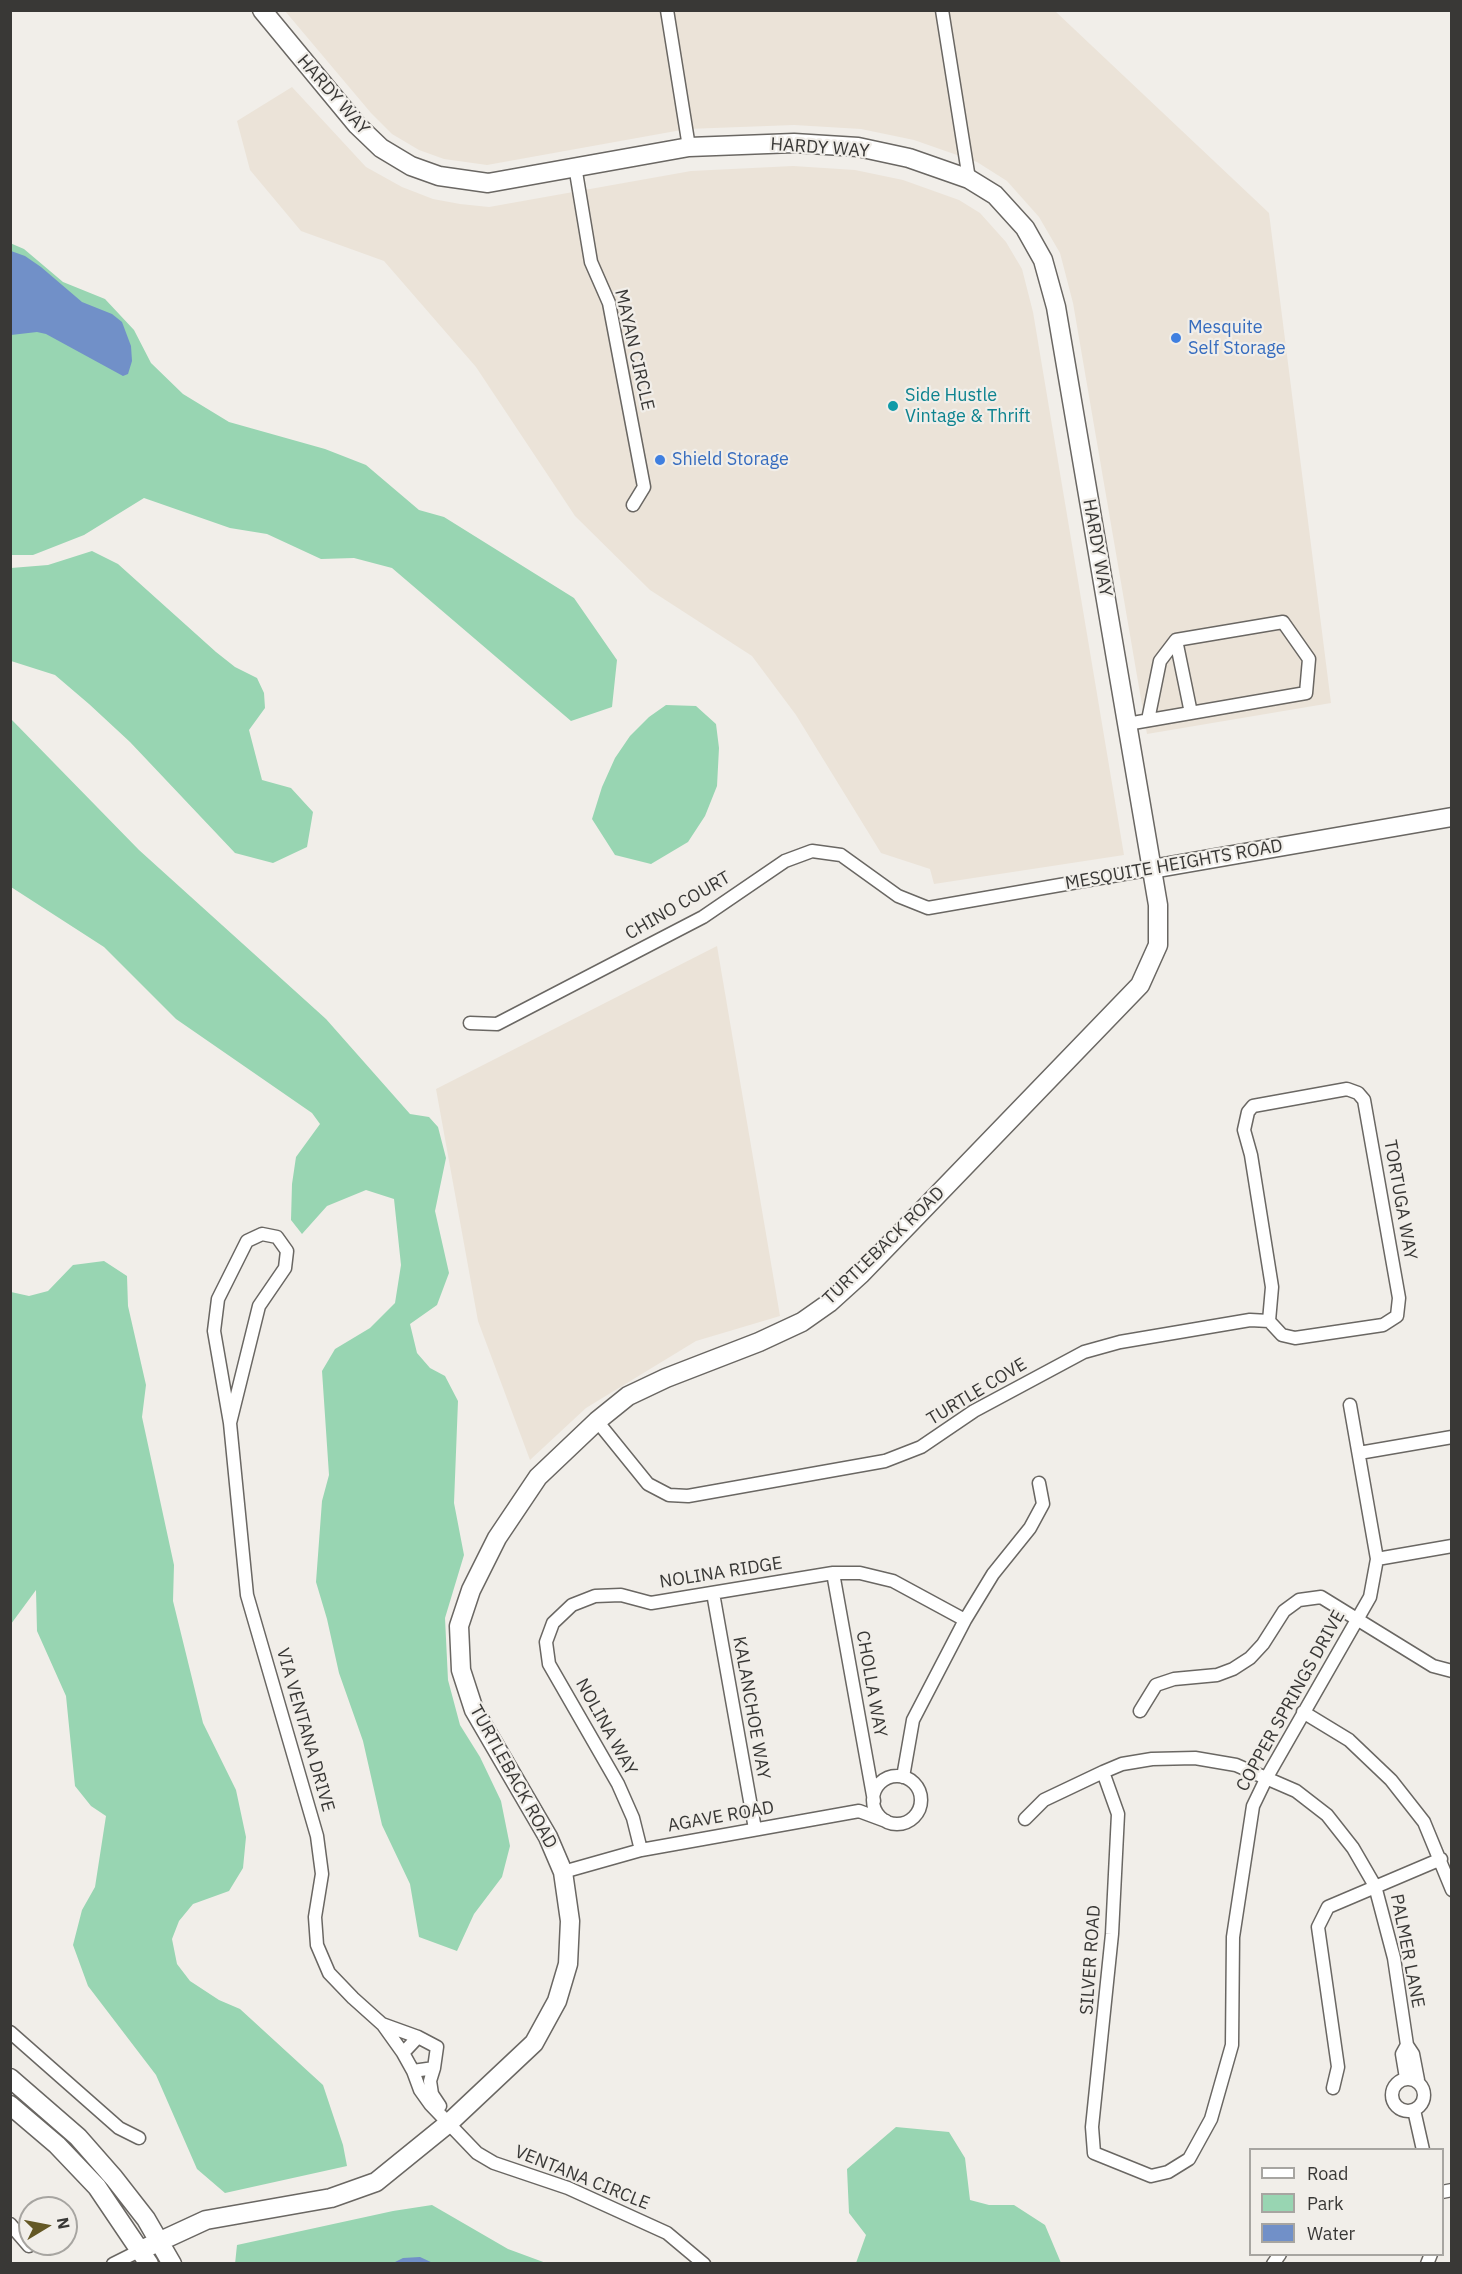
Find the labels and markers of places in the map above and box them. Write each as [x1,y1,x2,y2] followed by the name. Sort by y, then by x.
[1188,317,1286,360] place label: Mesquite Self Storage
[1169,331,1183,345] marker: Mesquite Self Storage
[905,385,1031,428] place label: Side Hustle Vintage & Thrift
[886,399,900,413] marker: Side Hustle Vintage & Thrift
[672,449,789,471] place label: Shield Storage
[653,453,667,467] marker: Shield Storage

